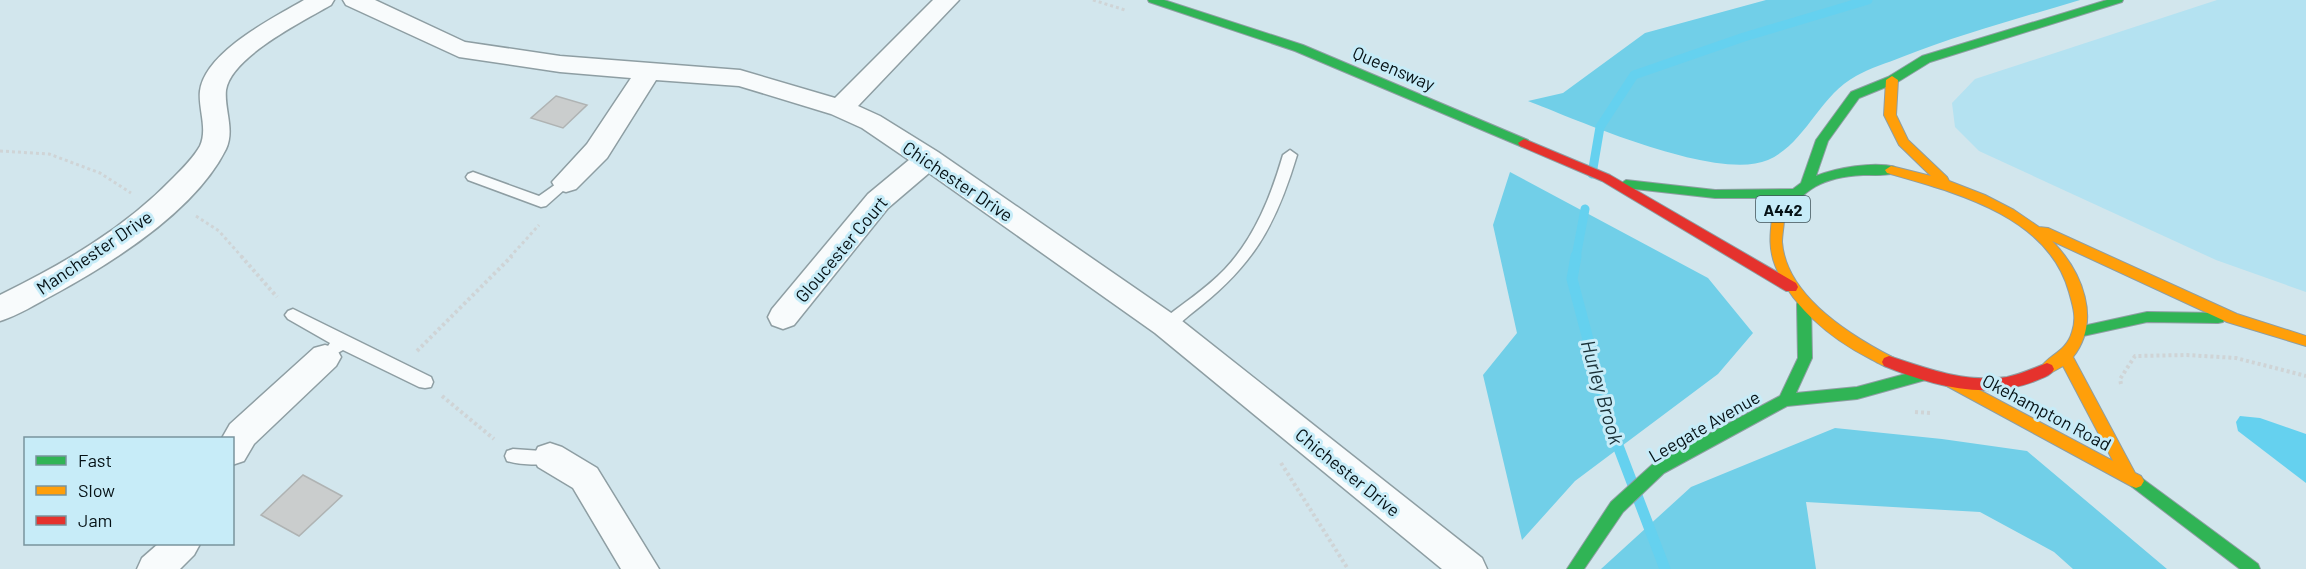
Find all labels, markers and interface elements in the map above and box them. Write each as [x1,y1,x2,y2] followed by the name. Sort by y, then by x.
[1350,41,1438,95] street label: Queensway
[899,136,1017,226] street label: Chichester Drive
[790,191,892,307] street label: Gloucester Court
[1756,196,1810,222] road number: A442
[32,205,156,299] street label: Manchester Drive
[1577,337,1629,447] water label: Hurley Brook
[1979,369,2115,455] street label: Okehampton Road
[1644,385,1764,467] street label: Leegate Avenue
[1291,423,1405,521] street label: Chichester Drive
[24,437,234,545] legend
[78,449,112,471] text: Fast
[78,479,115,501] text: Slow
[78,509,112,531] text: Jam

